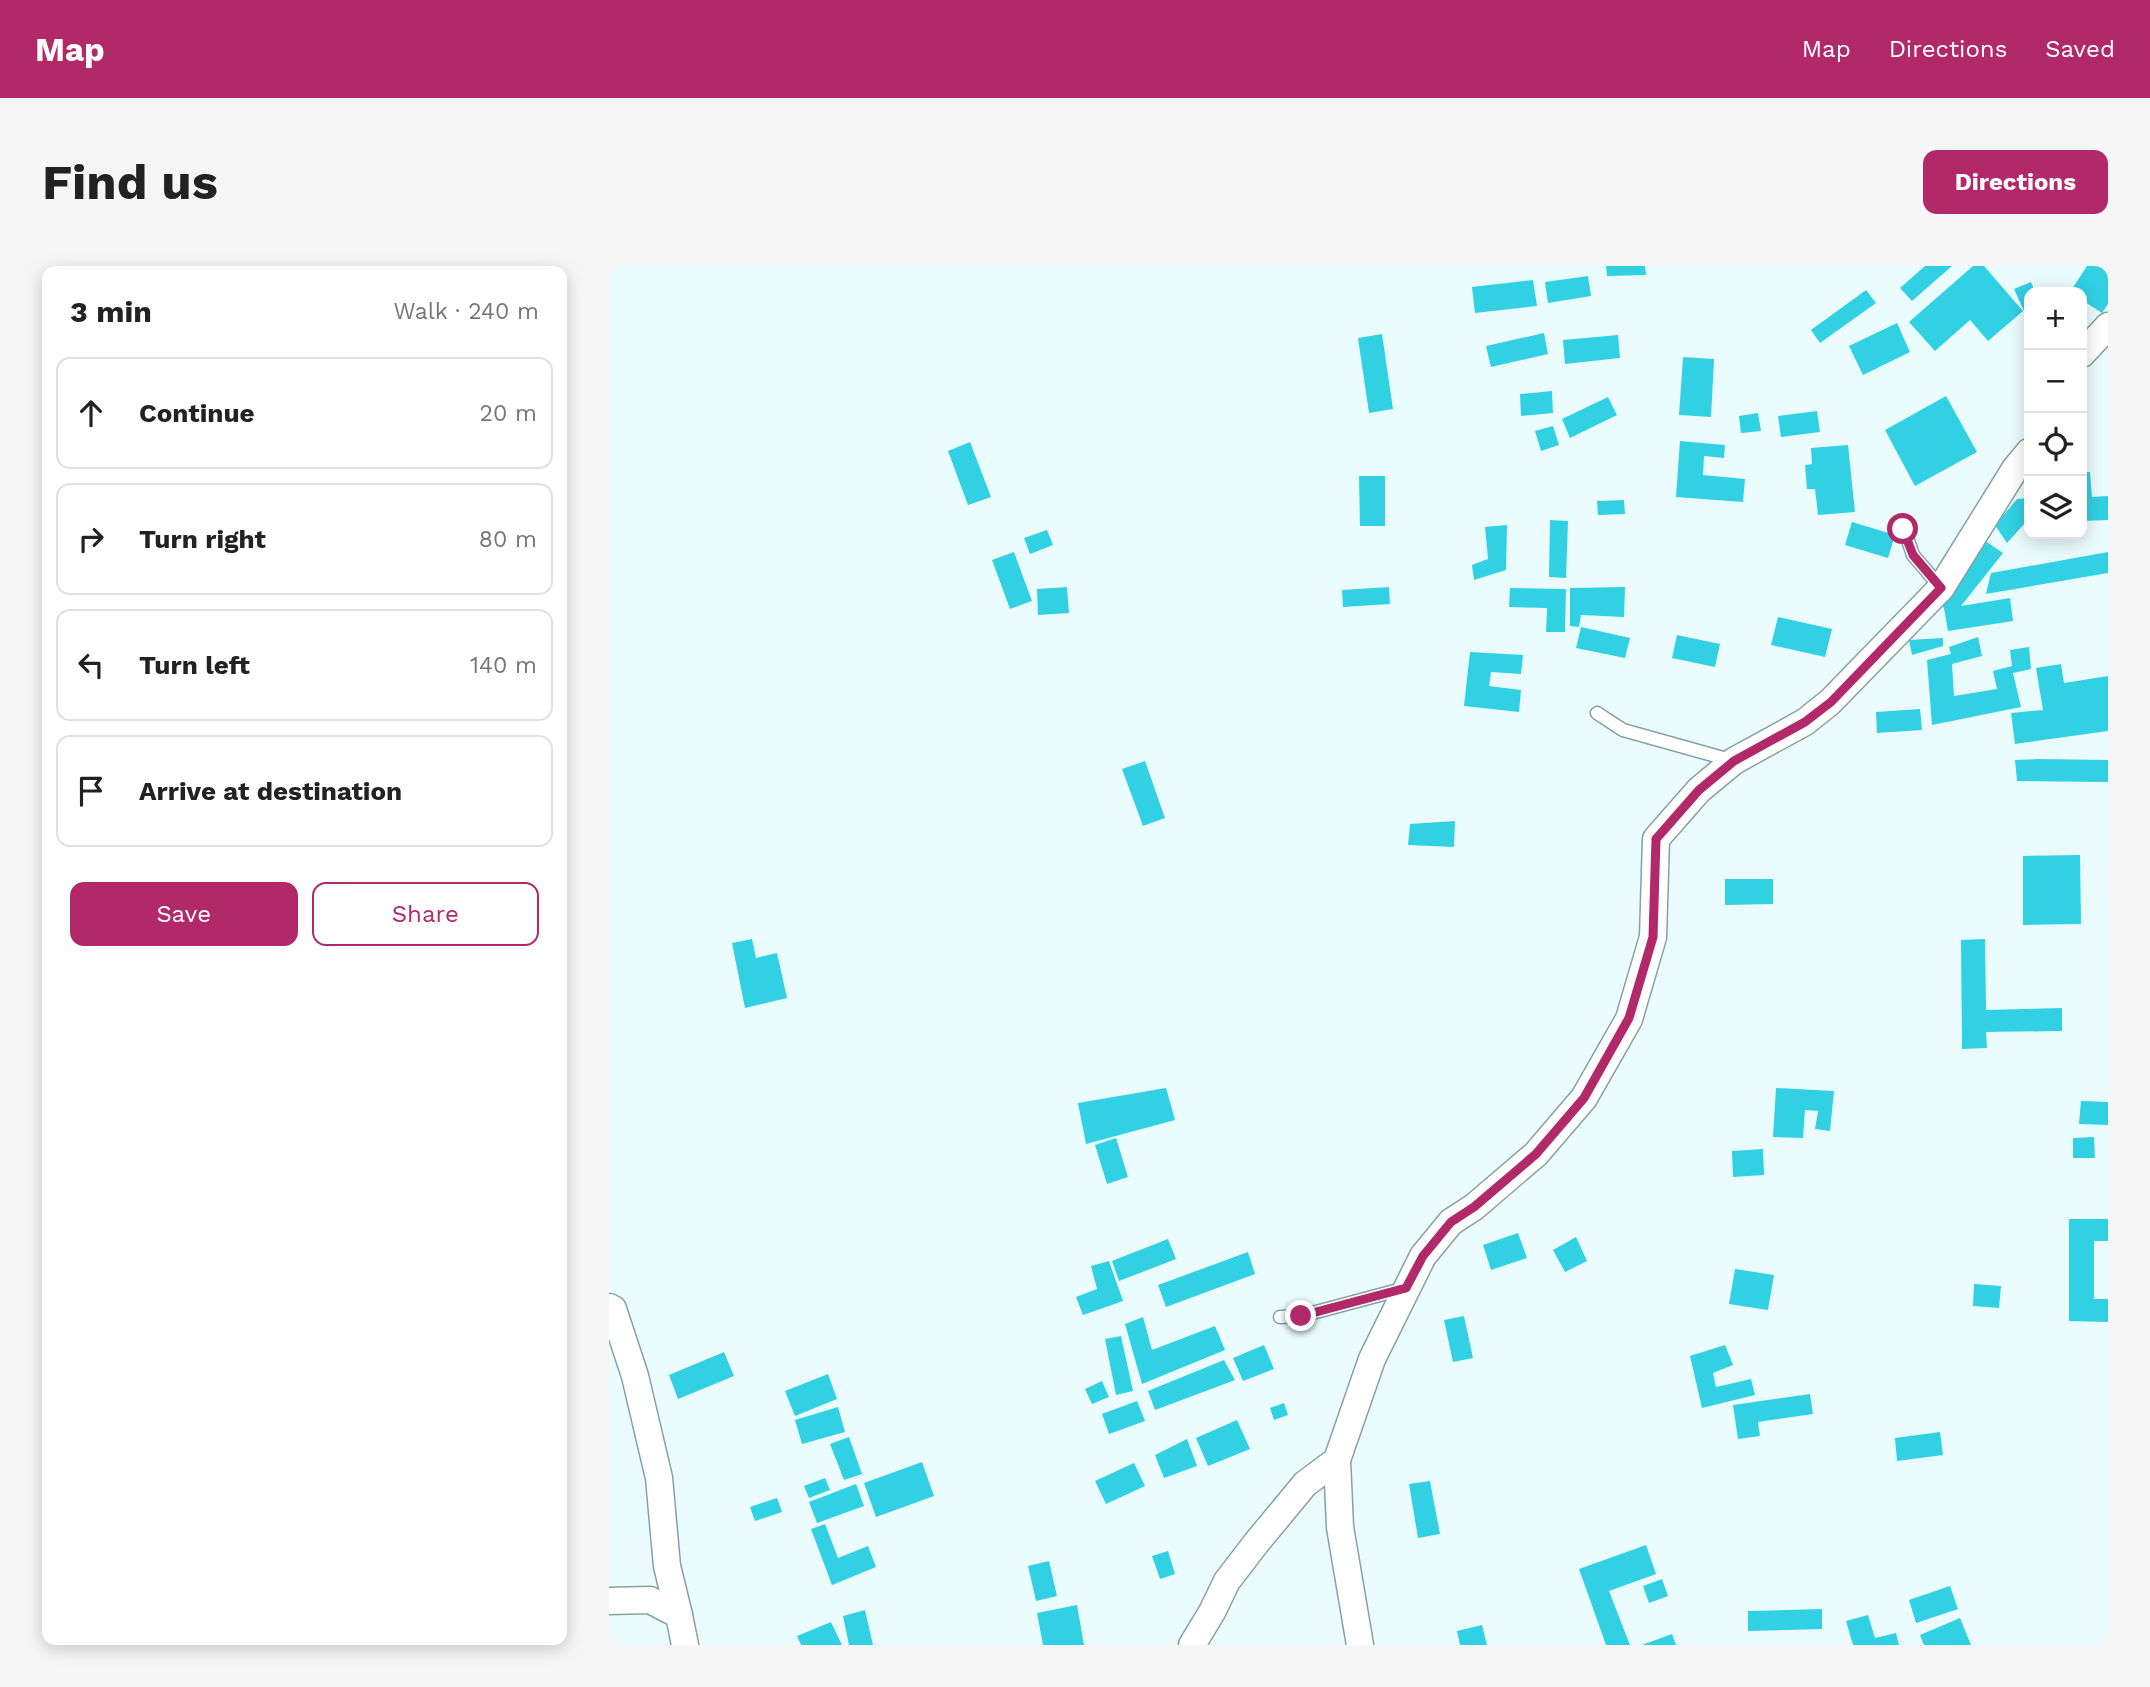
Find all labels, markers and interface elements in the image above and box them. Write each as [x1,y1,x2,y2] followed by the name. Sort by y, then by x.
[35,30,105,69] text: Map
[1802,35,1851,63] text: Map
[1889,35,2007,63] text: Directions
[2045,35,2115,63] text: Saved
[1923,150,2108,214] button: Directions
[42,153,218,211] text: Find us
[2024,287,2087,539] map controls
[2024,287,2087,350] button: +
[70,294,152,329] text: 3 min
[394,298,539,325] text: Walk · 240 m
[2024,350,2087,413] button: −
[72,394,110,432] icon: ahead
[139,398,255,428] text: Continue
[480,400,537,427] text: 20 m
[2024,413,2087,476] button: locate
[2024,476,2087,539] button: layers
[1887,513,1918,544] route start
[72,520,110,558] icon: right
[139,524,266,554] text: Turn right
[479,526,537,553] text: 80 m
[72,646,110,684] icon: left
[139,650,250,680] text: Turn left
[470,652,537,679] text: 140 m
[72,772,110,810] icon: arrive
[139,776,402,806] text: Arrive at destination
[70,882,298,946] button: Save
[312,882,539,946] button: Share
[1285,1300,1316,1331] route end

